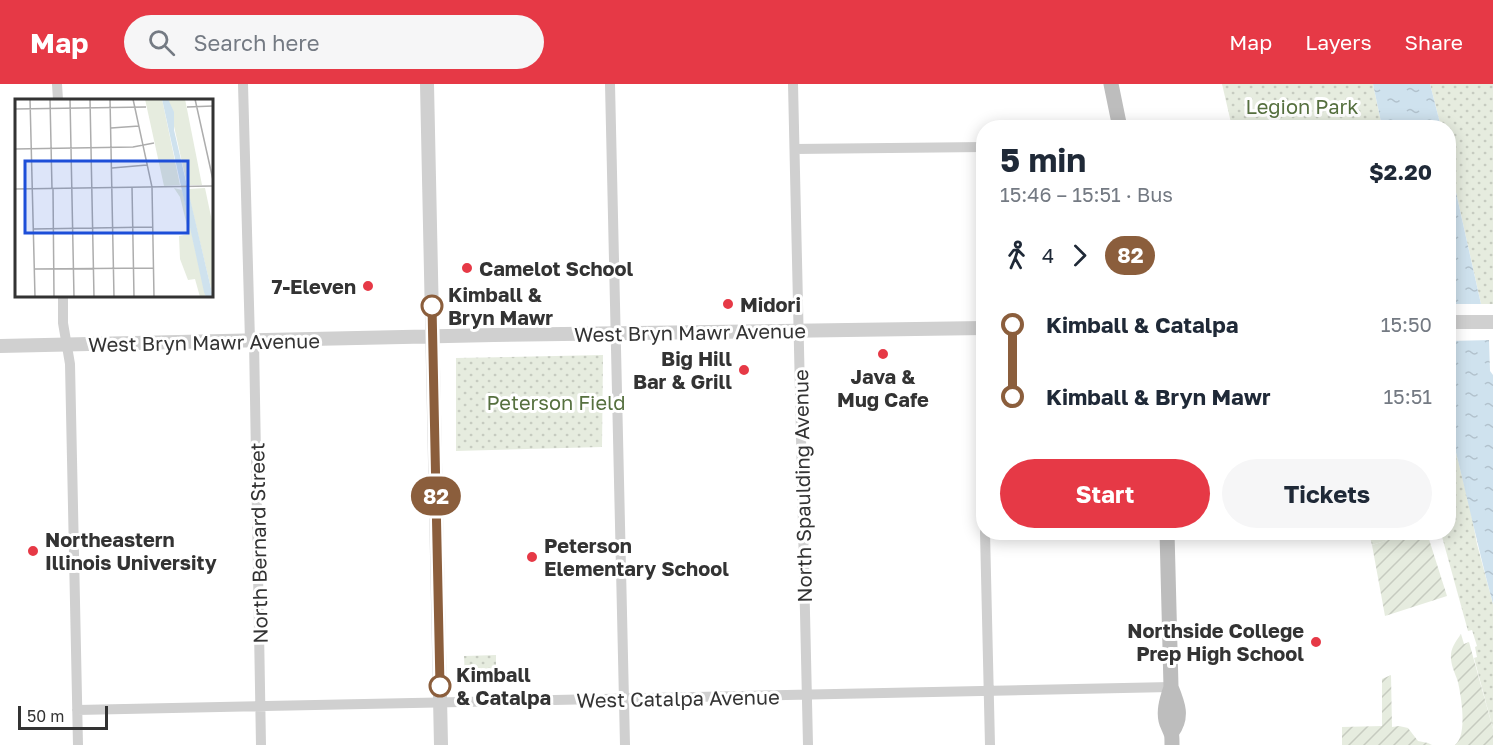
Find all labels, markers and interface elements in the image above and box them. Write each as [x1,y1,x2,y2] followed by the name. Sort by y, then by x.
[124,15,544,69] search box
[30,26,88,59] text: Map
[145,26,178,59] icon: search
[193,29,319,56] text: Search here
[1229,29,1272,55] text: Map
[1305,29,1372,55] text: Layers
[1405,29,1463,55] text: Share
[1245,94,1359,118] park label: Legion Park
[15,99,213,297] inset map
[1000,140,1086,179] text: 5 min
[1369,158,1432,185] text: $2.20
[1000,182,1173,206] text: 15:46 – 15:51 · Bus
[1000,239,1033,272] icon: walk
[1063,239,1096,272] icon: forward
[1117,242,1143,268] text: 82
[1042,243,1054,267] text: 4
[479,256,634,280] place label: Camelot School
[460,261,474,275] marker: Camelot School
[272,274,356,298] place label: 7-Eleven
[361,279,375,293] marker: 7-Eleven
[448,282,553,329] place label: Kimball & Bryn Mawr
[740,292,801,316] place label: Midori
[421,295,443,317] marker: Kimball & Bryn Mawr
[721,297,735,311] marker: Midori
[1046,311,1238,338] text: Kimball & Catalpa
[1381,312,1432,336] text: 15:50
[574,318,806,346] street label: West Bryn Mawr Avenue
[88,328,320,356] street label: West Bryn Mawr Avenue
[633,346,732,393] place label: Big Hill Bar & Grill
[876,347,890,361] marker: Java & Mug Cafe
[737,363,751,377] marker: Big Hill Bar & Grill
[837,364,929,411] place label: Java & Mug Cafe
[788,369,816,603] street label: North Spaulding Avenue
[1046,383,1271,410] text: Kimball & Bryn Mawr
[1383,384,1432,408] text: 15:51
[486,390,626,414] park label: Peterson Field
[244,442,272,644] street label: North Bernard Street
[1000,459,1210,528] button: Start
[1222,459,1432,528] button: Tickets
[409,476,463,516] line badge: 82
[423,483,449,509] text: 82
[45,527,217,574] place label: Northeastern Illinois University
[544,533,729,580] place label: Peterson Elementary School
[26,544,40,558] marker: Northeastern Illinois University
[525,550,539,564] marker: Peterson Elementary School
[1127,618,1304,665] place label: Northside College Prep High School
[1309,635,1323,649] marker: Northside College Prep High School
[456,662,551,709] place label: Kimball & Catalpa
[429,675,451,697] marker: Kimball & Catalpa
[576,684,780,712] street label: West Catalpa Avenue
[18,703,108,730] scale bar
[27,706,64,726] text: 50 m

